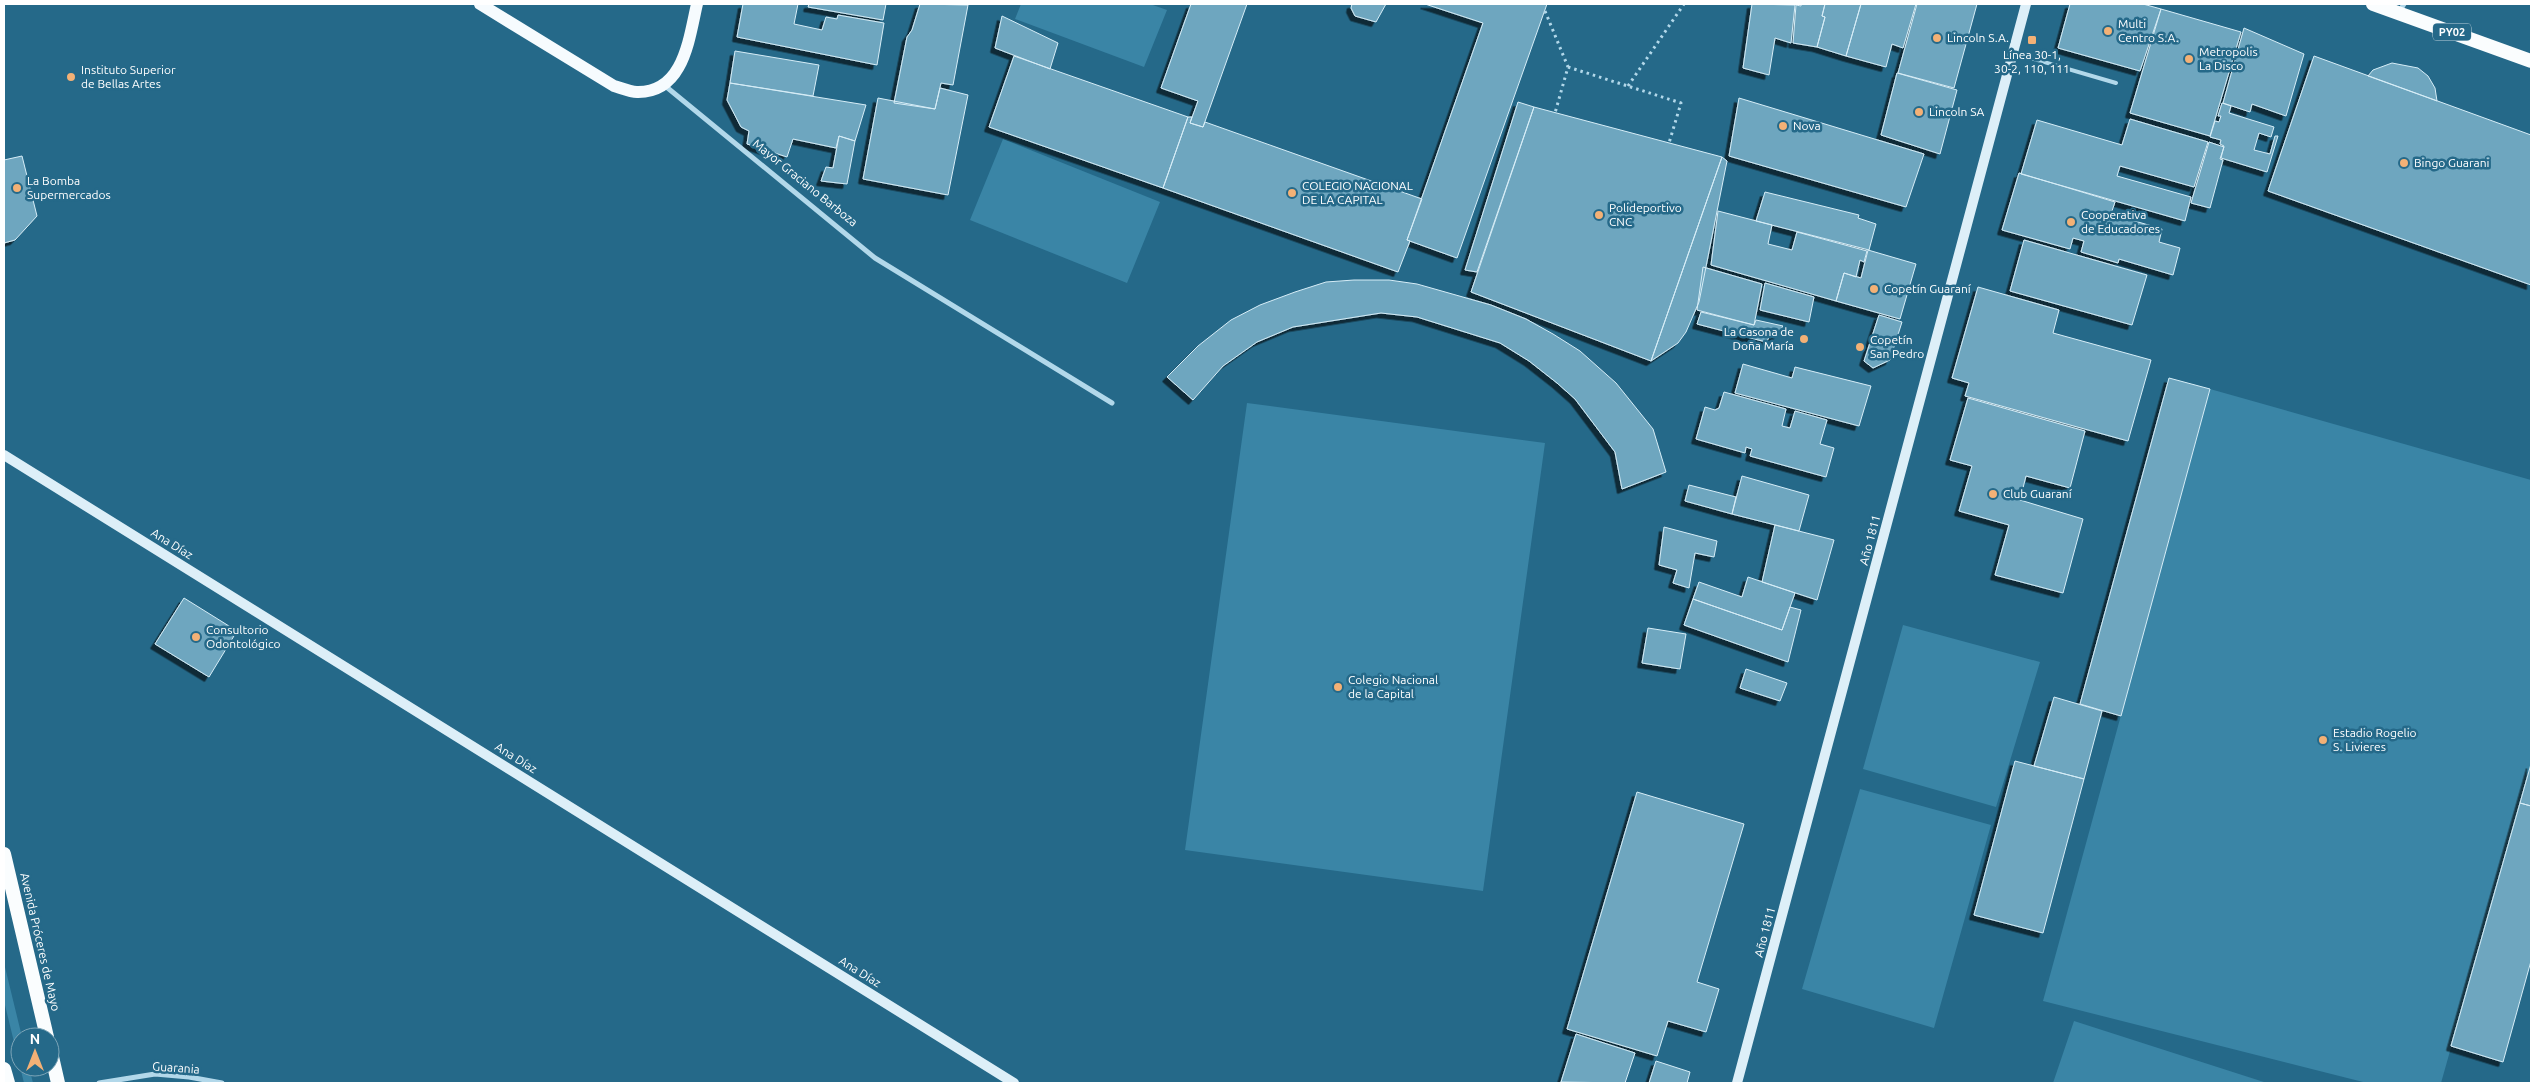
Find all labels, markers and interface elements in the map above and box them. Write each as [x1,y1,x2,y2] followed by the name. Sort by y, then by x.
[2118,17,2179,44] place label: Multi Centro S.A.
[2433,24,2471,41] road number: PY02
[2102,25,2114,37] marker: Multi Centro S.A.
[1947,31,2009,44] place label: Lincoln S.A.
[1931,32,1943,44] marker: Lincoln S.A.
[2026,34,2038,46] marker: Línea 30-1, 30-2, 110, 111
[2199,45,2258,72] place label: Metropolis La Disco
[1994,48,2070,75] place label: Línea 30-1, 30-2, 110, 111
[2183,53,2195,65] marker: Metropolis La Disco
[81,63,176,90] place label: Instituto Superior de Bellas Artes
[65,71,77,83] marker: Instituto Superior de Bellas Artes
[1929,105,1984,118] place label: Lincoln SA
[1913,106,1925,118] marker: Lincoln SA
[1793,119,1821,132] place label: Nova
[1777,120,1789,132] marker: Nova
[750,136,860,229] street label: Mayor Graciano Barboza
[2414,156,2490,169] place label: Bingo Guarani
[2398,157,2410,169] marker: Bingo Guarani
[27,174,111,201] place label: La Bomba Supermercados
[1302,179,1413,206] place label: COLEGIO NACIONAL DE LA CAPITAL
[11,182,23,194] marker: La Bomba Supermercados
[1286,187,1298,199] marker: COLEGIO NACIONAL DE LA CAPITAL
[1609,201,1682,228] place label: Polideportivo CNC
[2081,208,2160,235] place label: Cooperativa de Educadores
[1593,209,1605,221] marker: Polideportivo CNC
[2065,216,2077,228] marker: Cooperativa de Educadores
[1884,282,1972,295] place label: Copetín Guaraní
[1868,283,1880,295] marker: Copetín Guaraní
[1724,325,1794,352] place label: La Casona de Doña María
[1798,333,1810,345] marker: La Casona de Doña María
[1870,333,1924,360] place label: Copetín San Pedro
[1854,341,1866,353] marker: Copetín San Pedro
[2003,487,2073,500] place label: Club Guaraní
[1987,488,1999,500] marker: Club Guaraní
[1857,513,1882,566] street label: Año 1811
[149,526,196,562] street label: Ana Díaz
[206,623,280,650] place label: Consultorio Odontológico
[190,631,202,643] marker: Consultorio Odontológico
[1348,673,1438,700] place label: Colegio Nacional de la Capital
[1332,681,1344,693] marker: Colegio Nacional de la Capital
[2333,726,2417,753] place label: Estadio Rogelio S. Livieres
[2317,734,2329,746] marker: Estadio Rogelio S. Livieres
[493,740,540,776] street label: Ana Díaz
[18,871,63,1012] street label: Avenida Próceres de Mayo
[1752,905,1777,958] street label: Año 1811
[837,954,884,990] street label: Ana Díaz
[10,1027,60,1077] north arrow
[30,1031,40,1047] text: N
[152,1059,200,1076] street label: Guarania

